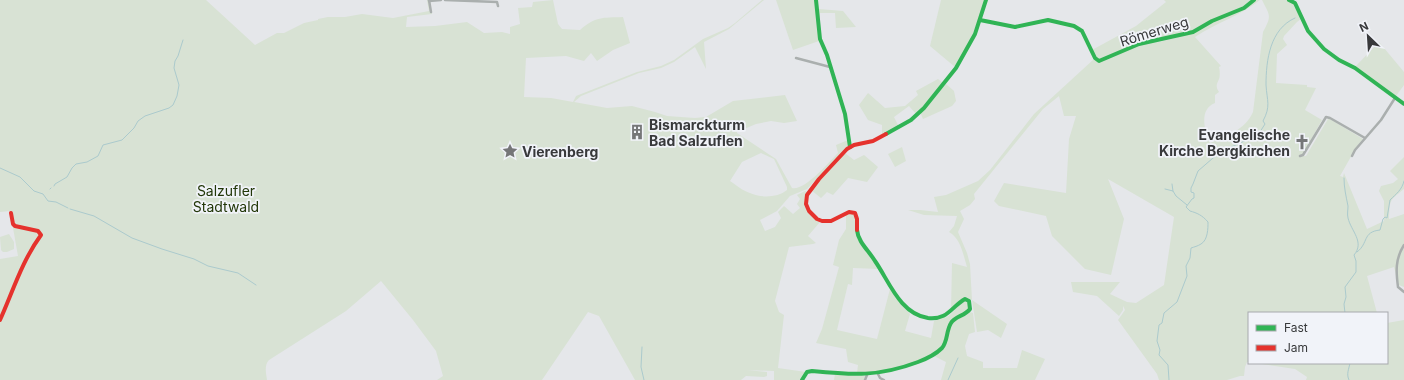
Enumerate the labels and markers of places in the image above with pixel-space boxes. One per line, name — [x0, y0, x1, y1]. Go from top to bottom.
place label: Bismarckturm Bad Salzuflen — [649, 116, 745, 149]
building icon: Bismarckturm Bad Salzuflen — [628, 123, 646, 141]
place label: Evangelische Kirche Bergkirchen — [1159, 126, 1290, 159]
church icon: Evangelische Kirche Bergkirchen — [1293, 133, 1311, 151]
place icon: Vierenberg — [501, 142, 519, 160]
place label: Vierenberg — [522, 143, 598, 160]

